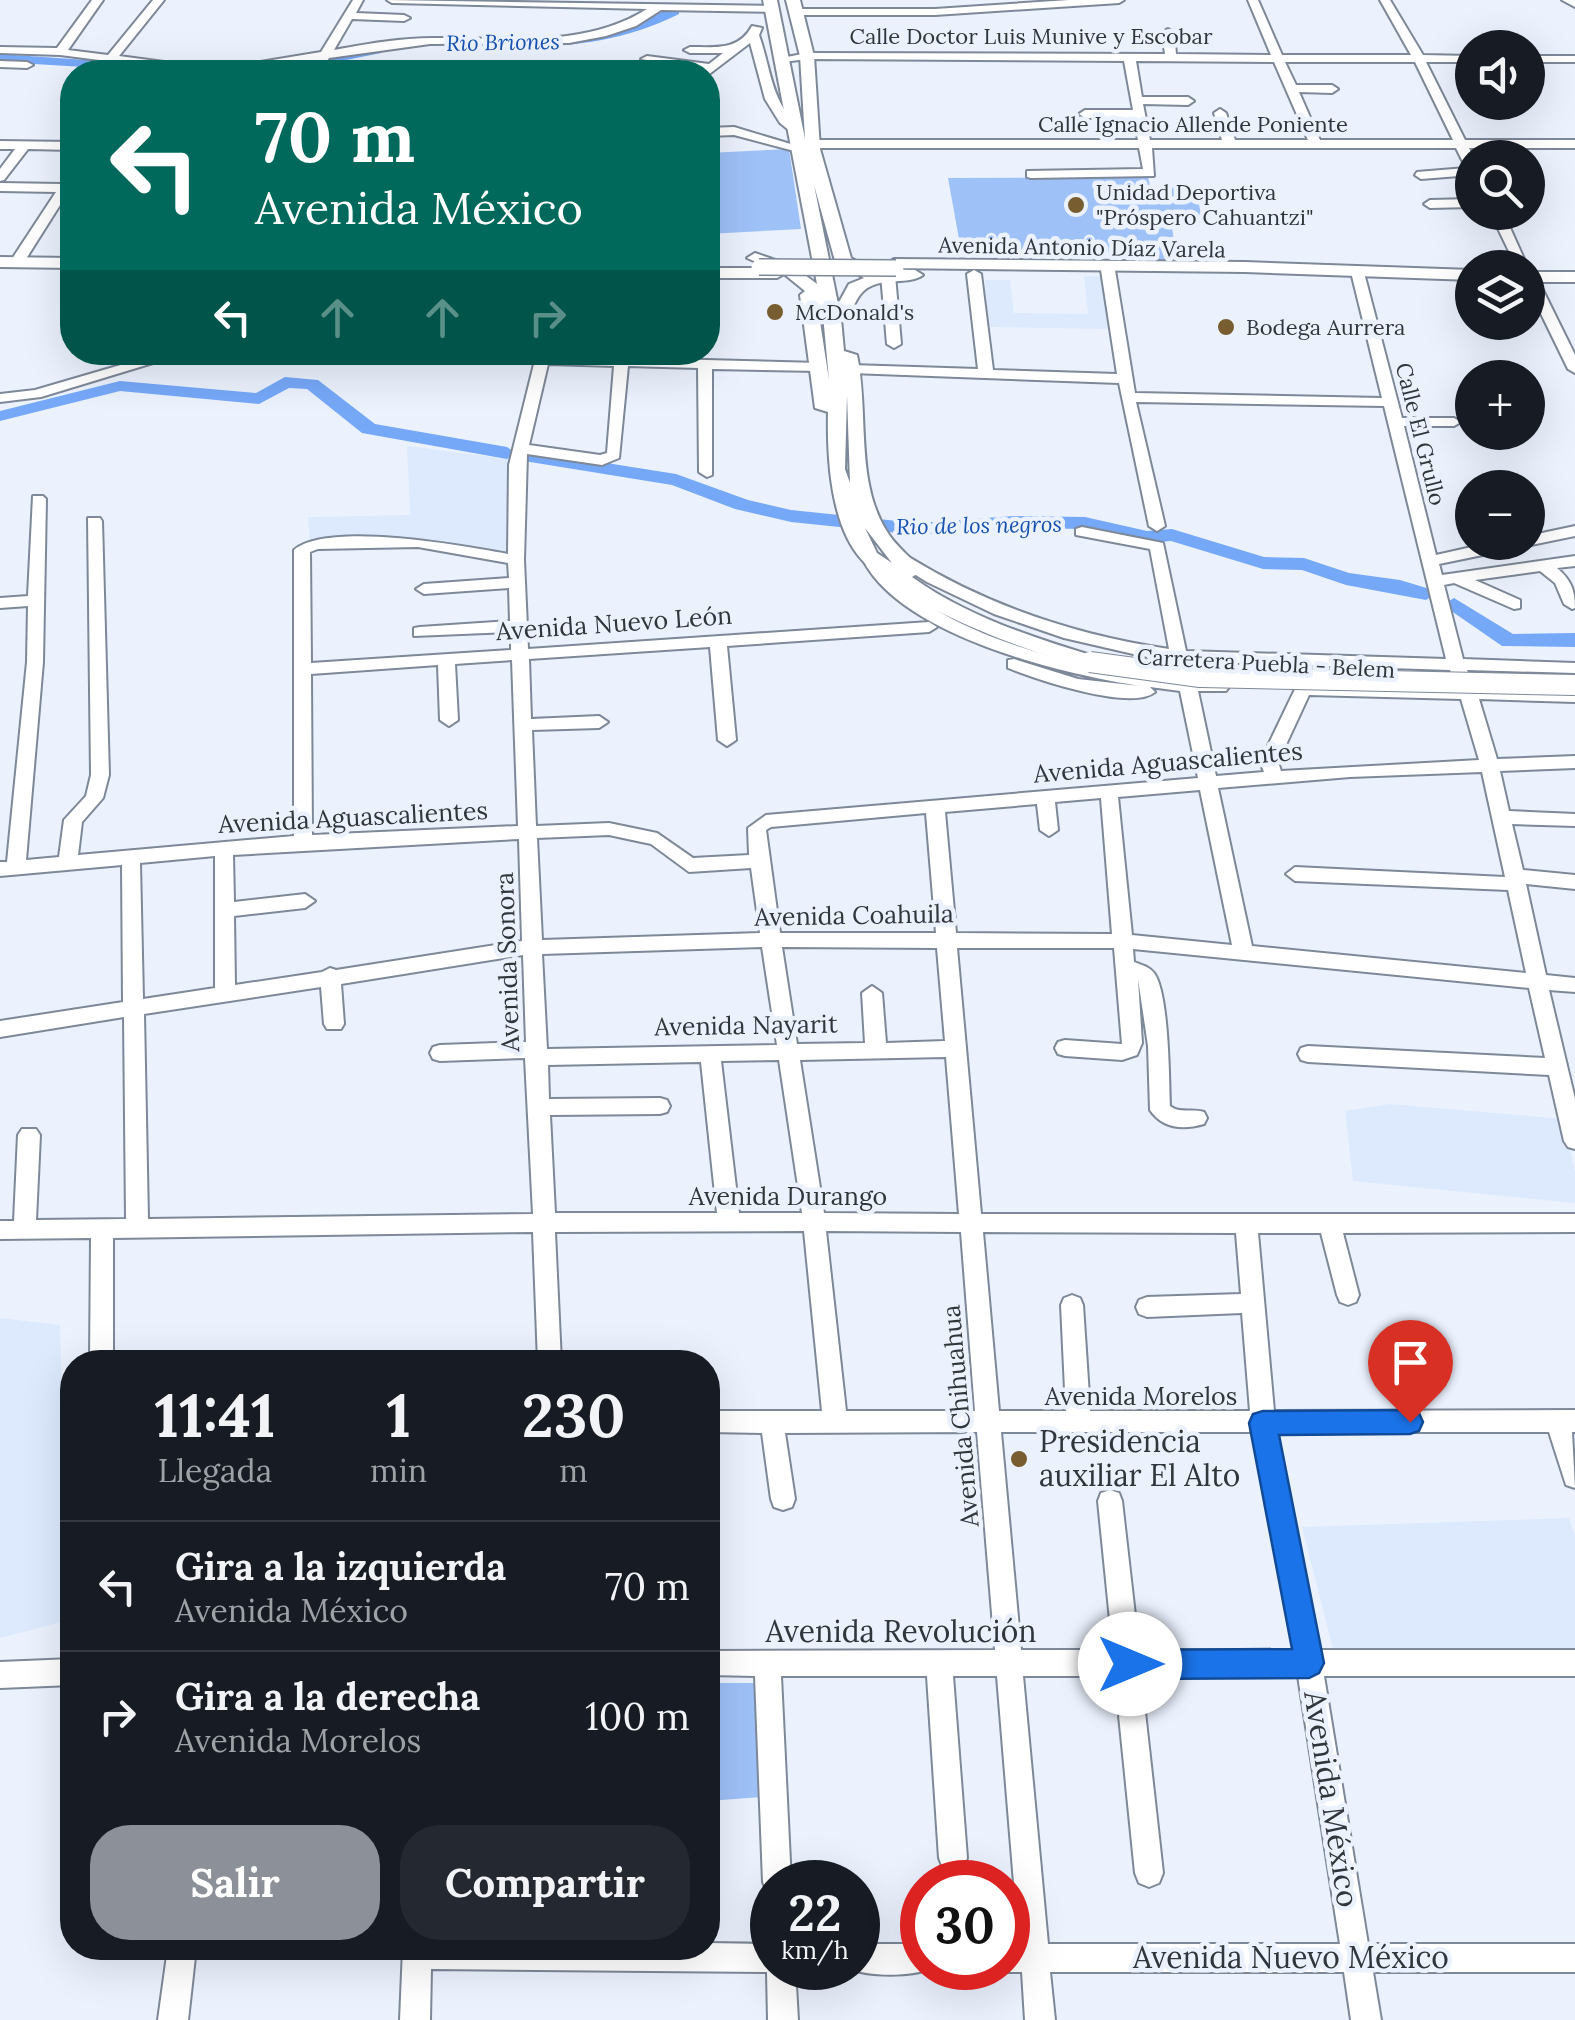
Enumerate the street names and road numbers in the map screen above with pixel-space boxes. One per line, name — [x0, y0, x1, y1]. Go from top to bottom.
street label: Calle Doctor Luis Munive y Escobar — [850, 22, 1213, 50]
street label: Calle Ignacio Allende Poniente — [1038, 110, 1348, 138]
street label: Avenida Antonio Díaz Varela — [937, 230, 1226, 264]
street label: Calle El Grullo — [1390, 360, 1452, 508]
street label: Avenida Nuevo León — [494, 599, 733, 647]
street label: Carretera Puebla - Belem — [1136, 642, 1396, 684]
street label: Avenida Aguascalientes — [1031, 734, 1304, 790]
street label: Avenida Aguascalientes — [216, 794, 489, 840]
street label: Avenida Sonora — [488, 871, 526, 1053]
street label: Avenida Coahuila — [753, 897, 954, 933]
street label: Avenida Nayarit — [653, 1007, 838, 1043]
street label: Avenida Durango — [688, 1180, 887, 1212]
street label: Avenida Chihuahua — [934, 1303, 986, 1529]
street label: Avenida Morelos — [1044, 1380, 1237, 1412]
street label: Avenida Revolución — [765, 1612, 1036, 1650]
street label: Avenida México — [1296, 1687, 1368, 1910]
street label: Avenida Nuevo México — [1132, 1938, 1449, 1976]

